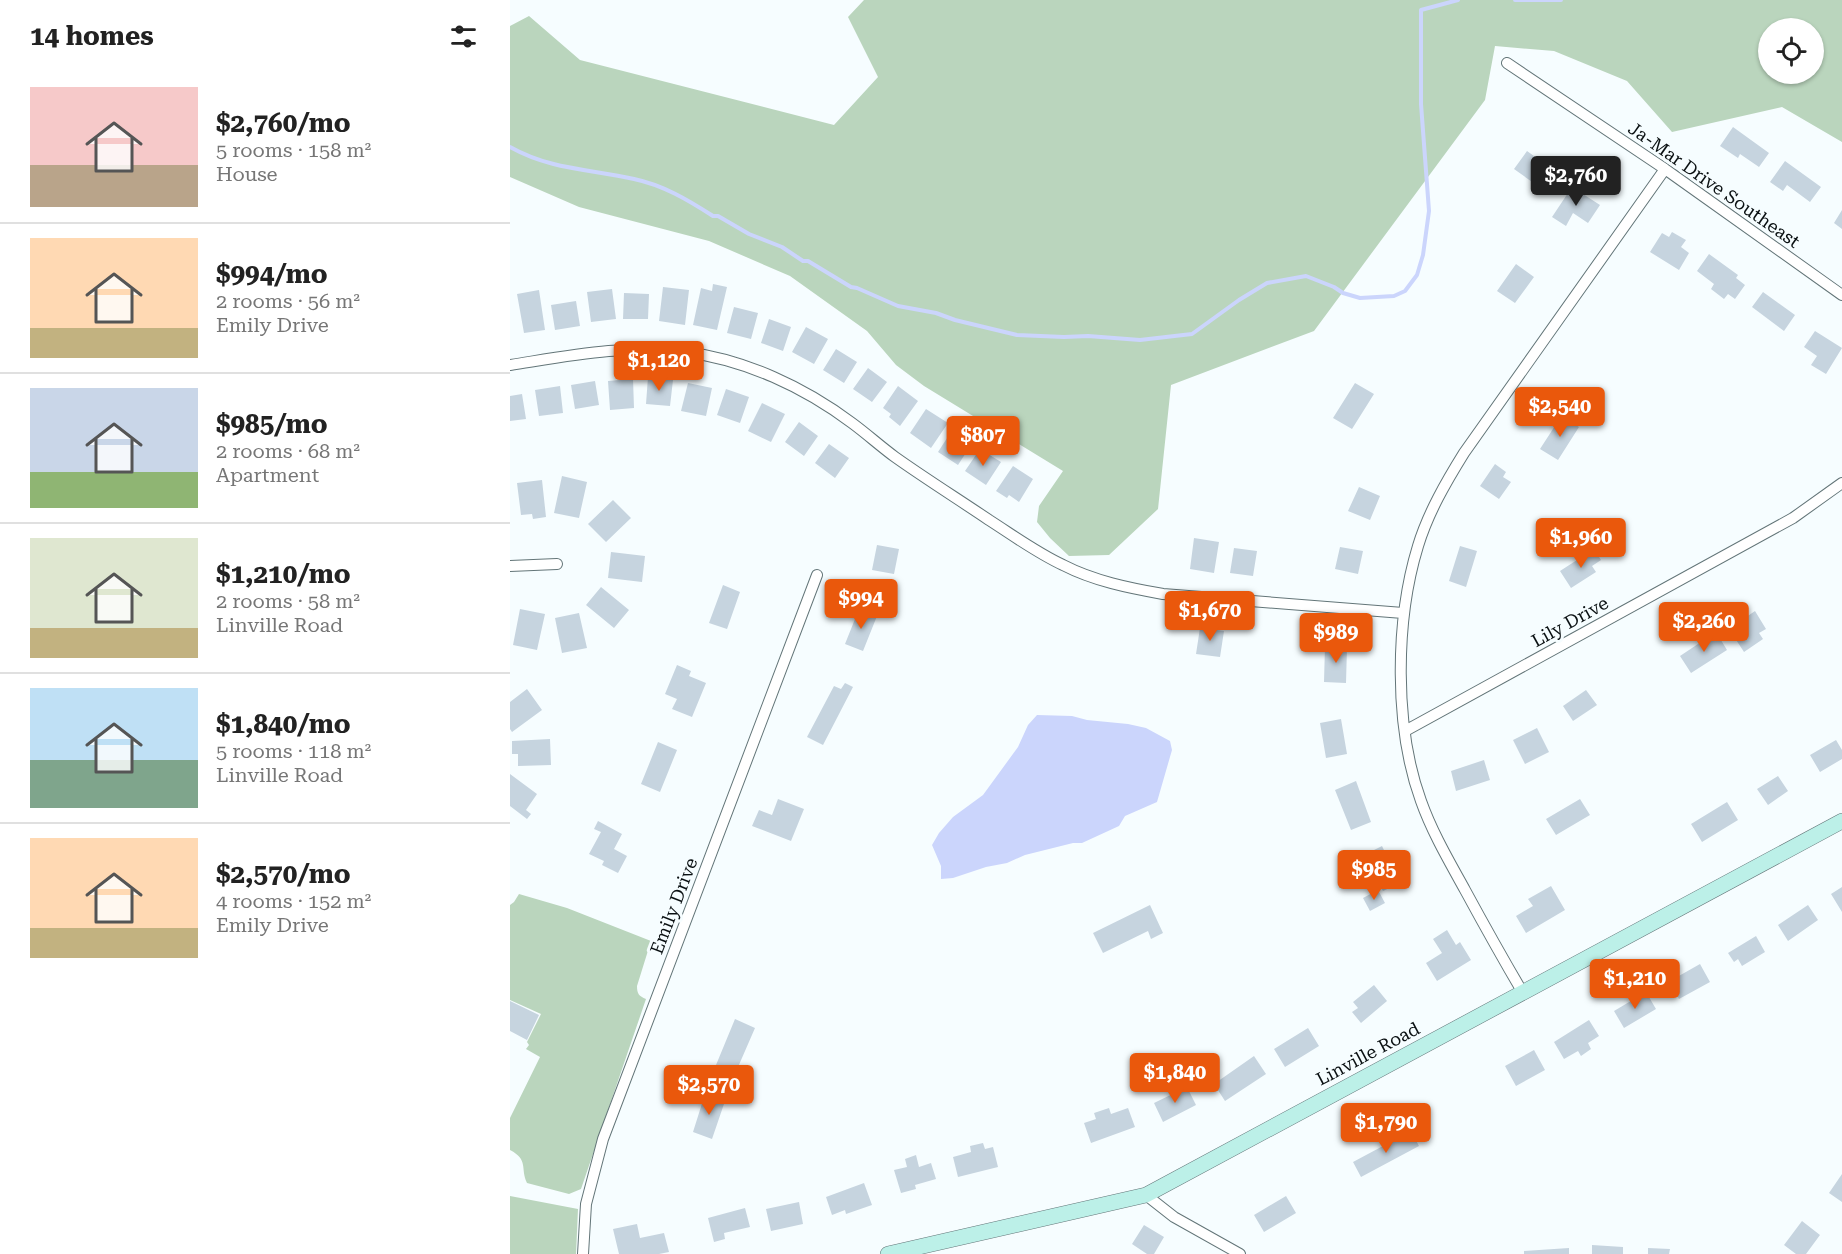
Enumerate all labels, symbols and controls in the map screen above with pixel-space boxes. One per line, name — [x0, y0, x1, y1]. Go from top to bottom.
map controls — [1758, 18, 1824, 84]
button: locate — [1758, 18, 1824, 84]
icon: filters — [447, 20, 480, 53]
text: 14 homes — [30, 21, 154, 51]
text: $2,760/mo — [216, 108, 351, 138]
icon: home — [78, 111, 150, 183]
street label: Ja-Mar Drive Southeast — [1624, 117, 1804, 252]
text: 5 rooms · 158 m² — [216, 138, 371, 162]
pin: $2,760 — [1527, 156, 1625, 207]
text: House — [216, 162, 278, 186]
text: $2,760 — [1545, 163, 1607, 187]
text: $994/mo — [216, 259, 328, 289]
icon: home — [78, 262, 150, 334]
text: 2 rooms · 56 m² — [216, 289, 360, 313]
text: Emily Drive — [216, 313, 329, 337]
pin: $1,120 — [610, 341, 708, 392]
text: $1,120 — [628, 348, 690, 372]
pin: $2,540 — [1511, 387, 1609, 438]
text: $2,540 — [1529, 394, 1591, 418]
text: $985/mo — [216, 409, 328, 439]
icon: home — [78, 412, 150, 484]
pin: $807 — [947, 416, 1019, 467]
text: $807 — [961, 423, 1005, 447]
text: 2 rooms · 68 m² — [216, 439, 360, 463]
text: Apartment — [216, 463, 319, 487]
pin: $1,960 — [1532, 518, 1630, 569]
text: $1,960 — [1550, 525, 1612, 549]
text: $1,210/mo — [216, 559, 351, 589]
icon: home — [78, 562, 150, 634]
pin: $994 — [825, 579, 897, 630]
text: $994 — [839, 586, 883, 610]
text: 2 rooms · 58 m² — [216, 589, 360, 613]
pin: $1,670 — [1161, 591, 1259, 642]
street label: Lily Drive — [1528, 592, 1612, 651]
text: $1,670 — [1179, 598, 1241, 622]
pin: $2,260 — [1655, 602, 1753, 653]
text: $2,260 — [1673, 609, 1735, 633]
text: Linville Road — [216, 613, 343, 637]
pin: $989 — [1300, 613, 1372, 664]
text: $989 — [1314, 620, 1358, 644]
text: $1,840/mo — [216, 709, 351, 739]
icon: home — [78, 712, 150, 784]
text: 5 rooms · 118 m² — [216, 739, 371, 763]
text: Linville Road — [216, 763, 343, 787]
pin: $985 — [1338, 850, 1410, 901]
street label: Emily Drive — [646, 855, 702, 957]
text: $985 — [1352, 857, 1396, 881]
text: $2,570/mo — [216, 859, 351, 889]
icon: home — [78, 862, 150, 934]
text: 4 rooms · 152 m² — [216, 889, 371, 913]
text: Emily Drive — [216, 913, 329, 937]
pin: $1,210 — [1586, 959, 1684, 1010]
text: $1,210 — [1604, 966, 1666, 990]
street label: Linville Road — [1312, 1017, 1424, 1090]
pin: $1,840 — [1126, 1053, 1224, 1104]
text: $1,840 — [1144, 1060, 1206, 1084]
pin: $2,570 — [660, 1065, 758, 1116]
text: $2,570 — [678, 1072, 740, 1096]
pin: $1,790 — [1337, 1103, 1435, 1154]
text: $1,790 — [1355, 1110, 1417, 1134]

